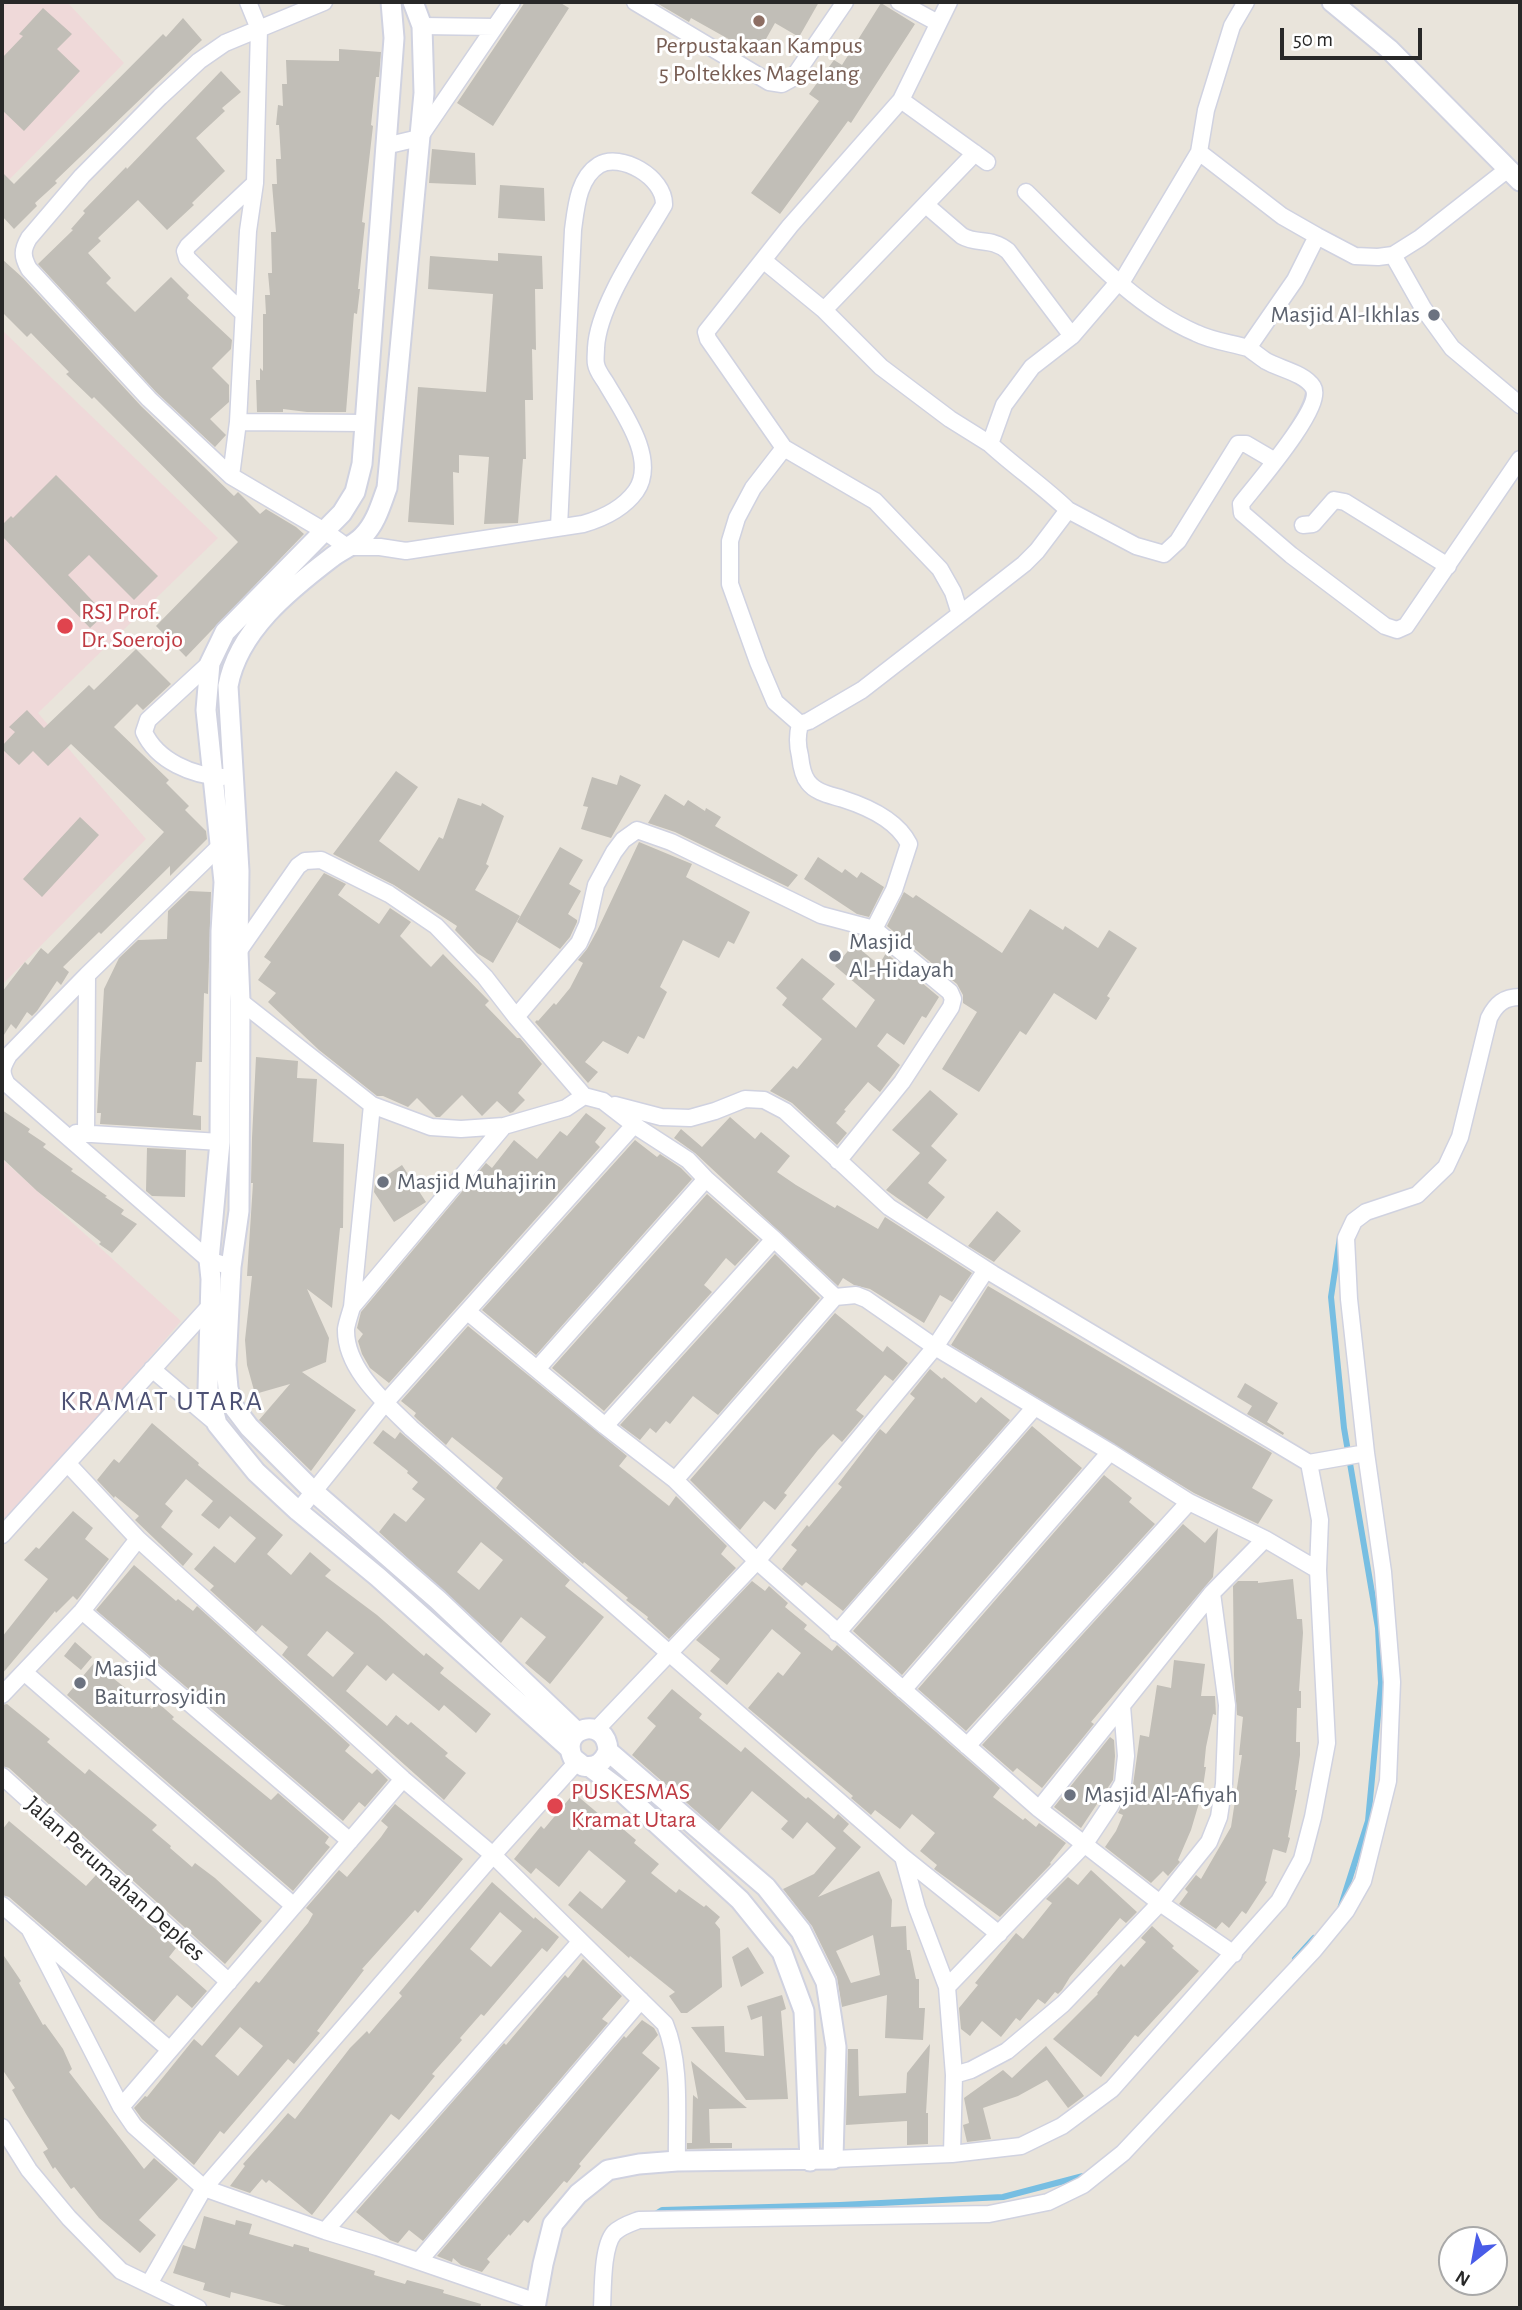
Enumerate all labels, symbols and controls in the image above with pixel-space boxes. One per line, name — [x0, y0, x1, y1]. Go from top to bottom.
marker: Perpustakaan Kampus 5 Poltekkes Magelang — [751, 13, 767, 29]
scale bar — [1284, 14, 1426, 58]
text: 50 m — [1293, 29, 1333, 50]
place label: Perpustakaan Kampus 5 Poltekkes Magelang — [655, 32, 863, 88]
place label: Masjid Al-Ikhlas — [1271, 301, 1420, 329]
marker: Masjid Al-Ikhlas — [1426, 307, 1442, 323]
place label: RSJ Prof. Dr. Soerojo — [81, 598, 183, 654]
marker: RSJ Prof. Dr. Soerojo — [55, 616, 75, 636]
place label: Masjid Al-Hidayah — [849, 928, 954, 984]
marker: Masjid Al-Hidayah — [827, 948, 843, 964]
place label: Masjid Muhajirin — [397, 1168, 557, 1196]
marker: Masjid Muhajirin — [375, 1174, 391, 1190]
district label: KRAMAT UTARA — [62, 1385, 262, 1419]
place label: Masjid Baiturrosyidin — [94, 1655, 226, 1711]
marker: Masjid Baiturrosyidin — [72, 1675, 88, 1691]
place label: PUSKESMAS Kramat Utara — [571, 1778, 696, 1834]
place label: Masjid Al-Afiyah — [1084, 1781, 1238, 1809]
marker: Masjid Al-Afiyah — [1062, 1787, 1078, 1803]
street label: Jalan Perumahan Depkes — [19, 1790, 211, 1968]
marker: PUSKESMAS Kramat Utara — [545, 1796, 565, 1816]
north arrow — [1438, 2226, 1508, 2296]
text: N — [1452, 2266, 1474, 2289]

